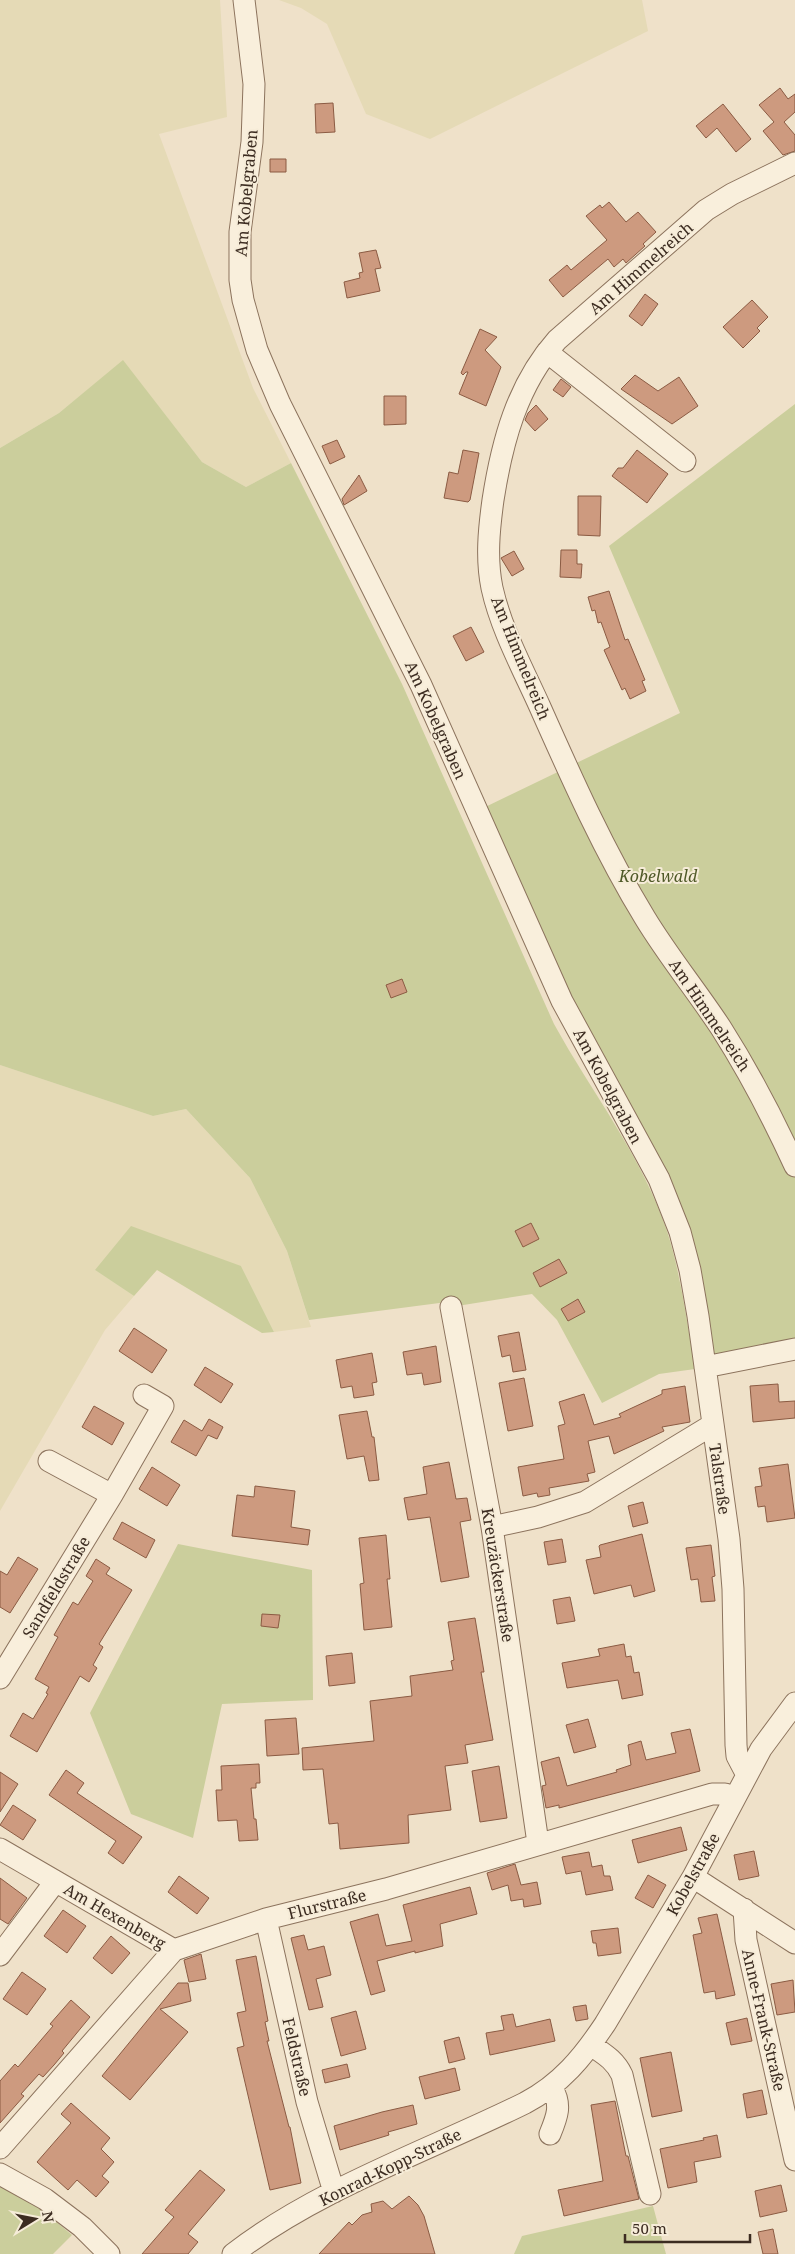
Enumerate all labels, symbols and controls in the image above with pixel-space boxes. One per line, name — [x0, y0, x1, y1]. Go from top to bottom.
street label: Am Kobelgraben — [229, 129, 263, 257]
street label: Am Himmelreich — [584, 217, 698, 319]
street label: Am Himmelreich — [486, 593, 556, 723]
street label: Am Kobelgraben — [400, 657, 472, 783]
park label: Kobelwald — [618, 865, 698, 887]
street label: Am Himmelreich — [664, 954, 756, 1076]
street label: Am Kobelgraben — [568, 1025, 648, 1147]
street label: Talstraße — [704, 1442, 736, 1516]
street label: Kreuzäckerstraße — [477, 1506, 519, 1644]
street label: Sandfeldstraße — [17, 1532, 95, 1642]
street label: Kobelstraße — [661, 1829, 725, 1919]
street label: Am Hexenberg — [60, 1878, 170, 1954]
street label: Flurstraße — [285, 1884, 369, 1924]
street label: Anne-Frank-Straße — [737, 1947, 791, 2093]
street label: Feldstraße — [277, 2015, 317, 2099]
street label: Konrad-Kopp-Straße — [315, 2123, 465, 2211]
north arrow — [10, 2194, 60, 2244]
text: N — [38, 2210, 59, 2224]
scale bar — [625, 2212, 750, 2244]
text: 50 m — [632, 2218, 667, 2238]

